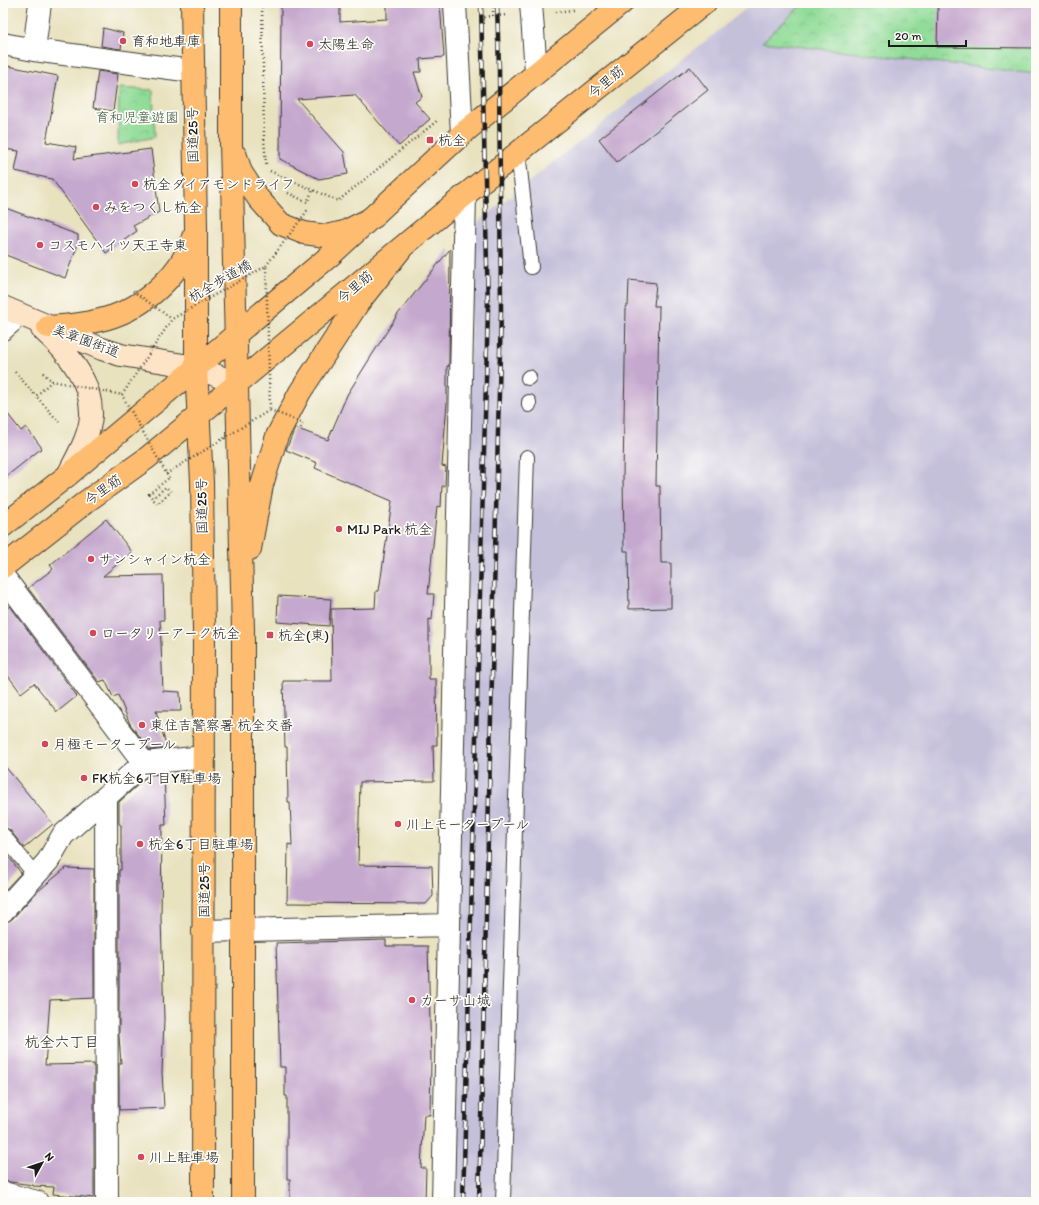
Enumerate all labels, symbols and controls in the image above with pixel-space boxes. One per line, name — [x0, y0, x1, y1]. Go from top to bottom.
scale bar — [889, 22, 966, 48]
text: 20 m — [895, 29, 922, 43]
place label: 育和地車庫 — [131, 33, 201, 50]
marker: 育和地車庫 — [118, 36, 128, 46]
place label: 太陽生命 — [318, 36, 374, 53]
marker: 太陽生命 — [305, 39, 315, 49]
street label: 今里筋 — [584, 62, 628, 102]
street label: 国道25号 — [184, 106, 202, 164]
park label: 育和児童遊園 — [95, 109, 179, 126]
place label: 杭全 — [438, 132, 466, 149]
marker: 杭全 — [425, 135, 435, 145]
place label: 杭全ダイアモンドライフ — [143, 176, 295, 193]
marker: 杭全ダイアモンドライフ — [130, 179, 140, 189]
place label: みをつくし杭全 — [104, 199, 202, 216]
marker: みをつくし杭全 — [91, 202, 101, 212]
place label: コスモハイツ天王寺東 — [48, 237, 187, 254]
marker: コスモハイツ天王寺東 — [35, 240, 45, 250]
street label: 杭全歩道橋 — [185, 256, 255, 306]
street label: 今里筋 — [333, 267, 377, 307]
street label: 美章園街道 — [50, 321, 122, 361]
street label: 今里筋 — [81, 471, 125, 509]
street label: 国道25号 — [193, 477, 211, 535]
place label: MIJ Park 杭全 — [347, 521, 432, 538]
marker: MIJ Park 杭全 — [334, 524, 344, 534]
place label: サンシャイン杭全 — [99, 551, 211, 568]
marker: サンシャイン杭全 — [86, 554, 96, 564]
place label: ロータリーアーク杭全 — [101, 625, 240, 642]
place label: 杭全(東) — [278, 627, 329, 644]
marker: ロータリーアーク杭全 — [88, 628, 98, 638]
marker: 杭全(東) — [265, 630, 275, 640]
place label: 東住吉警察署 杭全交番 — [150, 717, 293, 734]
marker: 東住吉警察署 杭全交番 — [137, 720, 147, 730]
place label: 月極モータープール — [53, 736, 176, 753]
marker: 月極モータープール — [40, 739, 50, 749]
place label: FK杭全6丁目Y駐車場 — [92, 770, 221, 787]
marker: FK杭全6丁目Y駐車場 — [79, 773, 89, 783]
place label: 川上モータープール — [406, 816, 529, 833]
marker: 川上モータープール — [393, 819, 403, 829]
place label: 杭全6丁目駐車場 — [148, 836, 253, 853]
marker: 杭全6丁目駐車場 — [135, 839, 145, 849]
street label: 国道25号 — [196, 862, 213, 918]
place label: カーサ山城 — [420, 992, 491, 1009]
marker: カーサ山城 — [407, 995, 417, 1005]
district label: 杭全六丁目 — [24, 1033, 100, 1051]
north arrow — [22, 1143, 62, 1183]
place label: 川上駐車場 — [149, 1149, 219, 1166]
text: N — [42, 1150, 57, 1164]
marker: 川上駐車場 — [136, 1152, 146, 1162]

